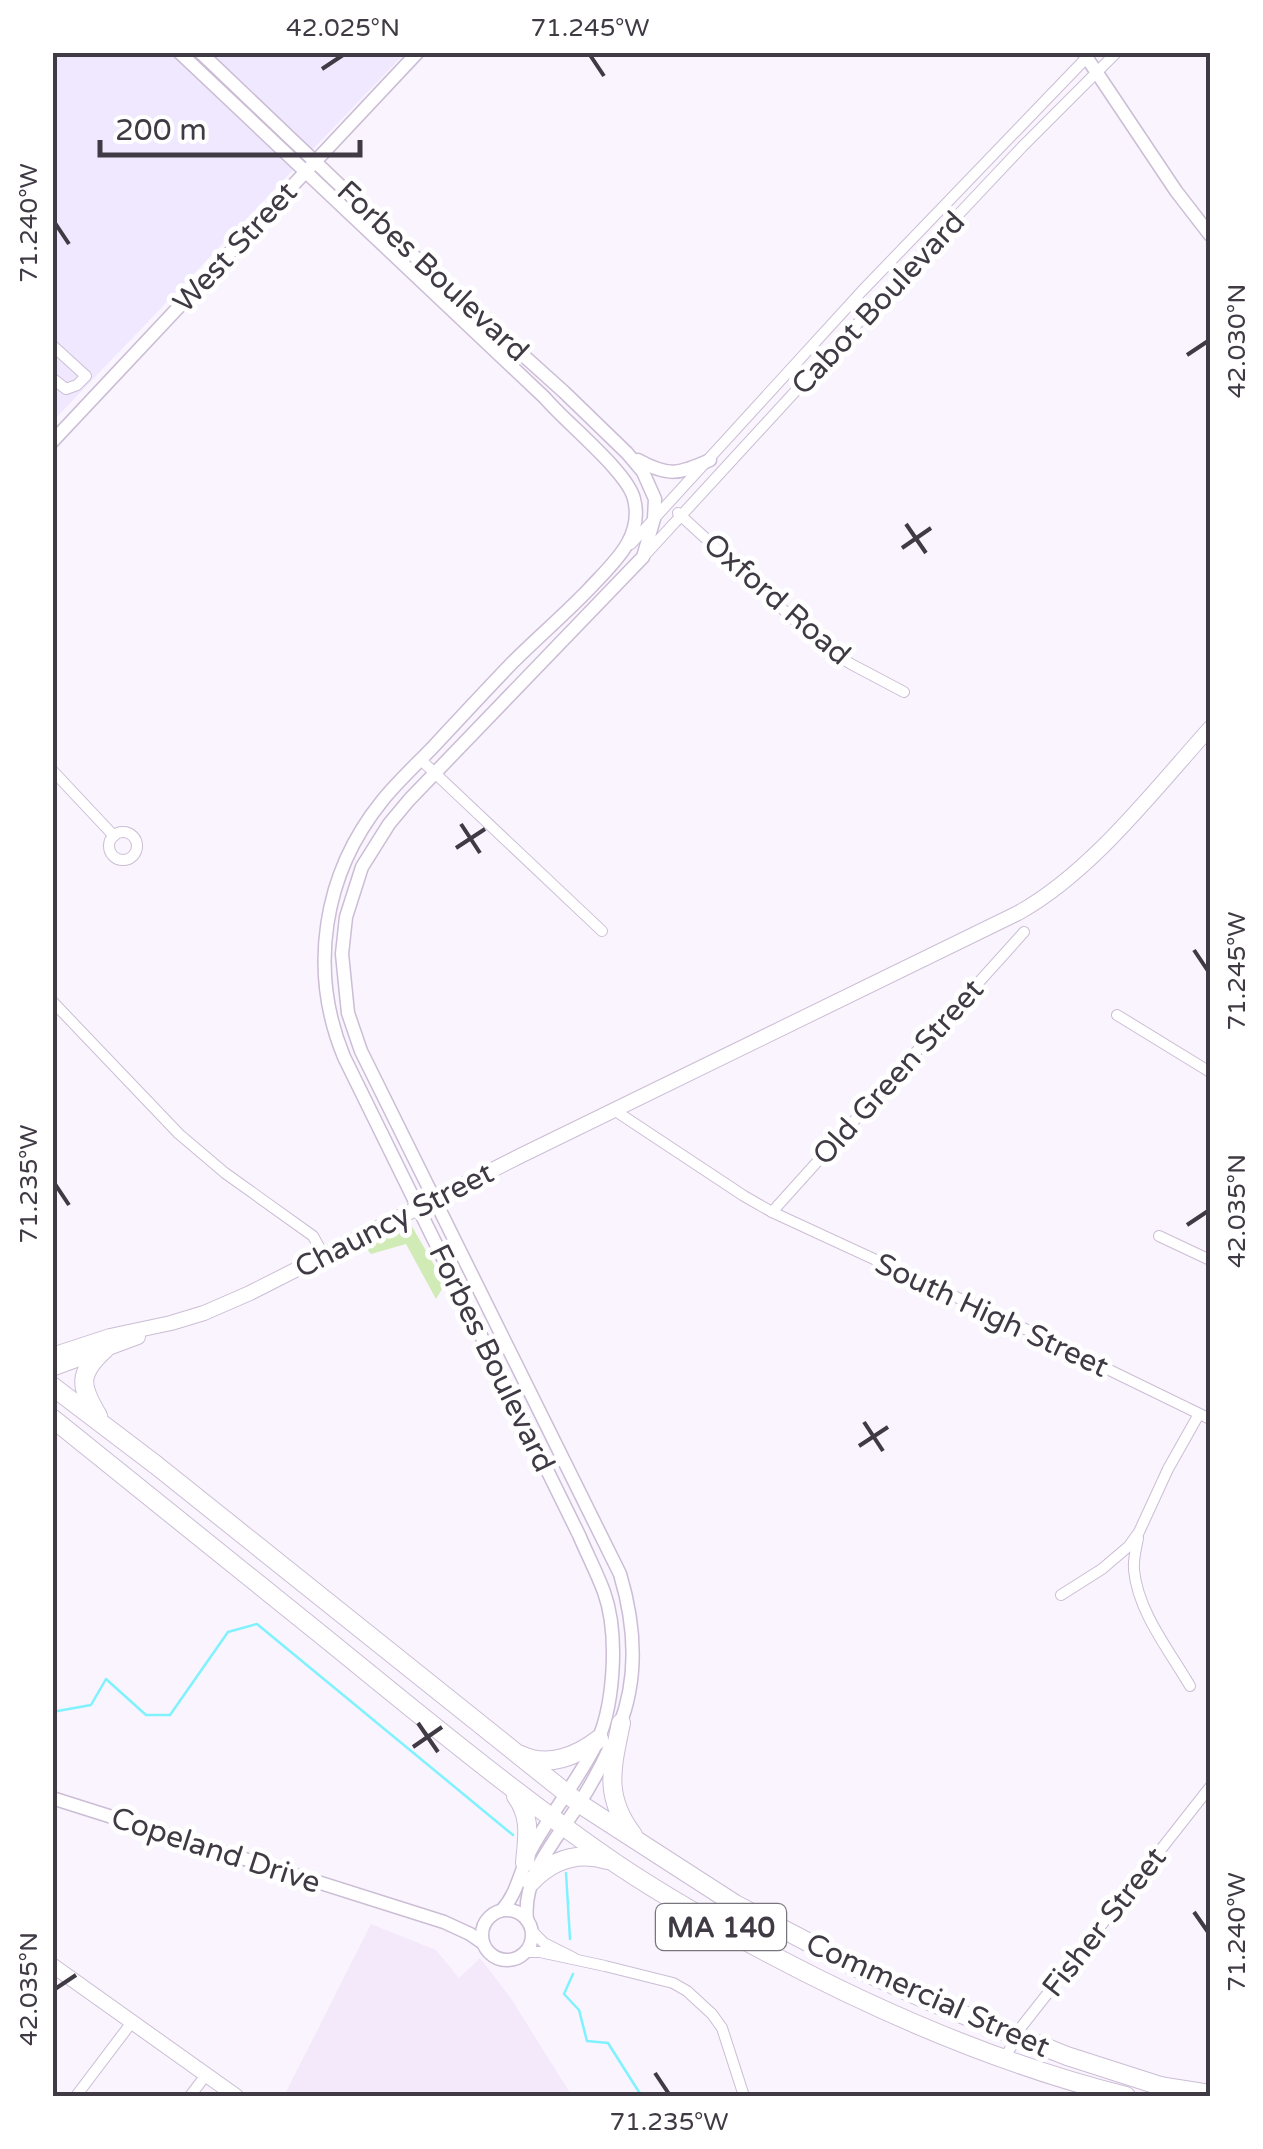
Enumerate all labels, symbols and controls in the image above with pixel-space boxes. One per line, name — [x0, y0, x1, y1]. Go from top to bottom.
text: 42.025°N — [286, 13, 400, 43]
text: 71.245°W — [530, 13, 650, 43]
scale bar — [100, 95, 360, 157]
text: 200 m — [115, 112, 207, 149]
text: 71.240°W — [14, 163, 44, 283]
street label: Forbes Boulevard — [329, 173, 536, 370]
street label: West Street — [165, 174, 305, 320]
street label: Cabot Boulevard — [784, 204, 973, 403]
text: 42.030°N — [1222, 284, 1252, 398]
street label: Oxford Road — [696, 525, 858, 673]
text: 71.245°W — [1222, 911, 1252, 1031]
street label: Old Green Street — [805, 972, 992, 1173]
text: 71.235°W — [14, 1124, 44, 1244]
street label: Chauncy Street — [289, 1154, 500, 1286]
text: 42.035°N — [1222, 1154, 1252, 1268]
street label: Forbes Boulevard — [420, 1238, 563, 1478]
street label: South High Street — [869, 1245, 1114, 1386]
street label: Copeland Drive — [107, 1799, 325, 1902]
street label: Fisher Street — [1034, 1840, 1174, 2005]
text: 71.240°W — [1222, 1872, 1252, 1992]
road number: MA 140 — [656, 1904, 786, 1950]
street label: Commercial Street — [800, 1925, 1055, 2066]
text: 42.035°N — [14, 1932, 44, 2046]
text: 71.235°W — [609, 2107, 729, 2137]

